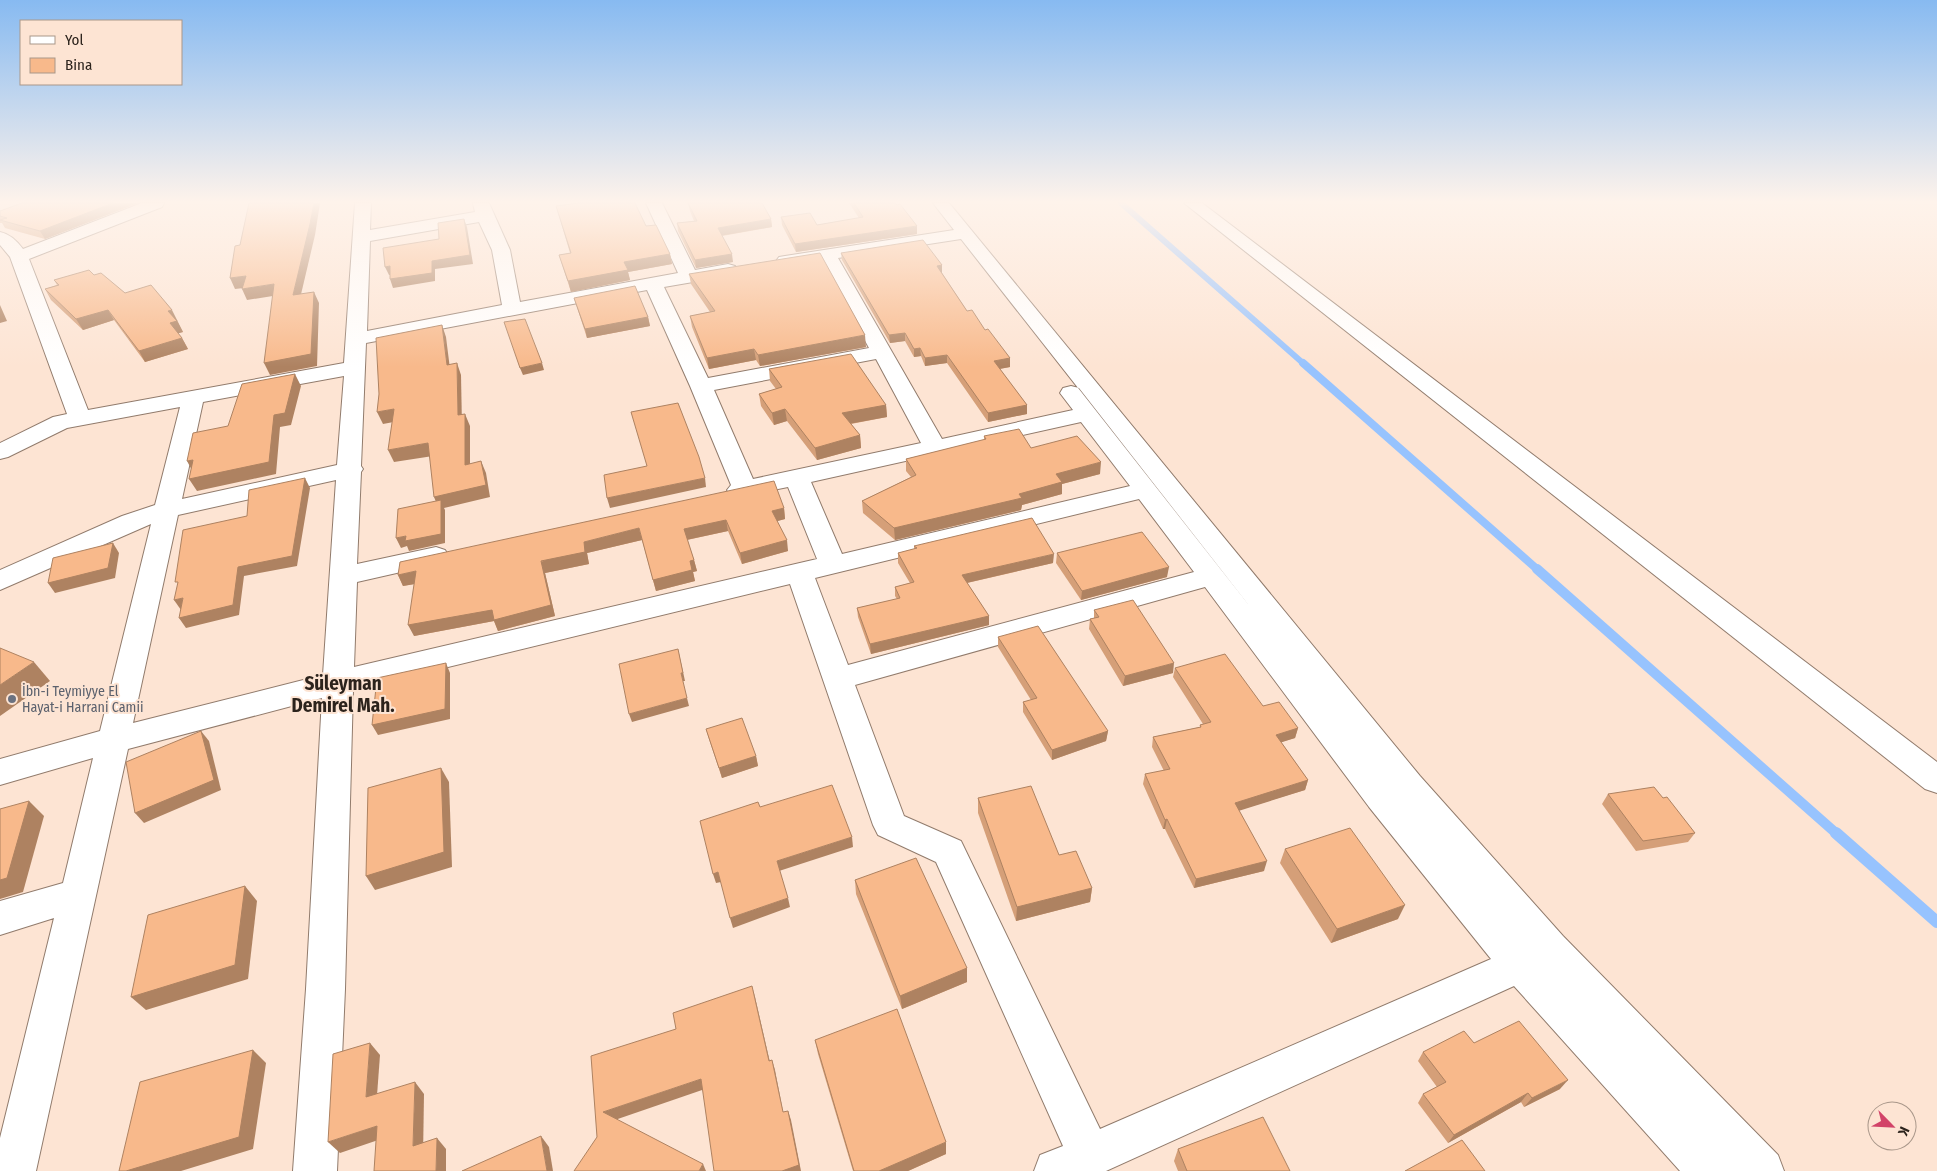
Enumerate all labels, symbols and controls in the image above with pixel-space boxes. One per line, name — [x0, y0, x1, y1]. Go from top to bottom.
legend — [20, 20, 182, 85]
text: Yol — [65, 31, 83, 49]
text: Bina — [65, 56, 92, 74]
district label: Süleyman Demirel Mah. — [292, 672, 394, 717]
place label: İbn-i Teymiyye El Hayat-i Harrani Camii — [22, 683, 143, 716]
marker: İbn-i Teymiyye El Hayat-i Harrani Camii — [6, 693, 18, 705]
north arrow — [1867, 1101, 1917, 1151]
text: K — [1894, 1124, 1913, 1139]

